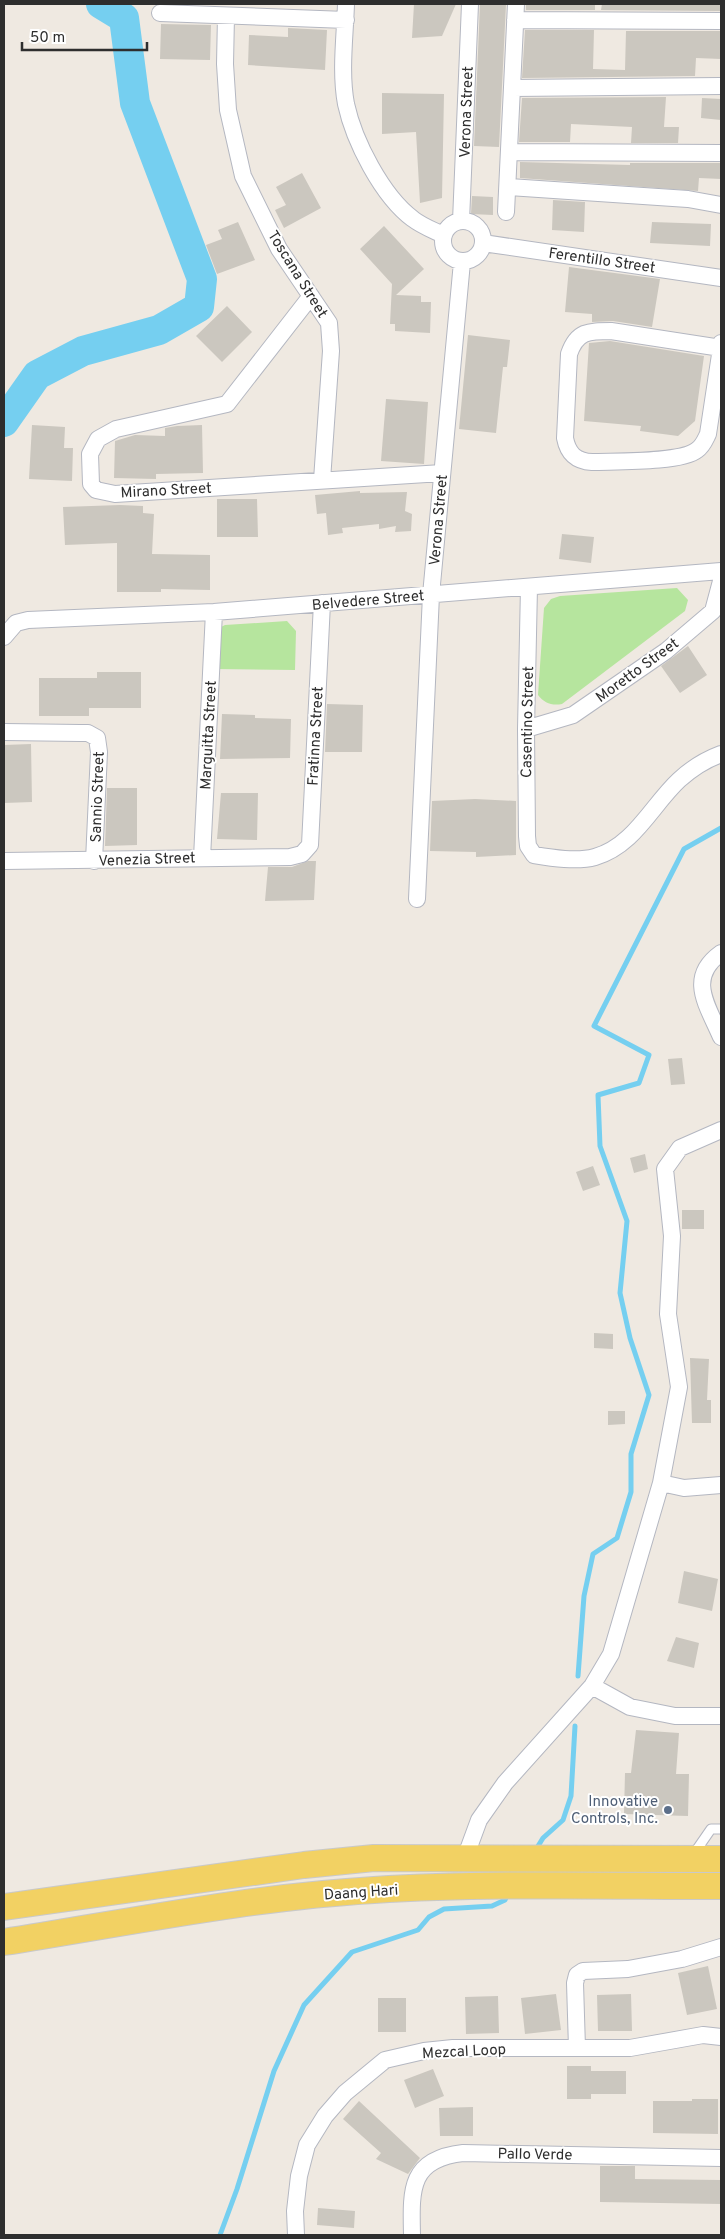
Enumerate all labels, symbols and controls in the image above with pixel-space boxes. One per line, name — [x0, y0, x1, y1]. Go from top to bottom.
scale bar — [22, 20, 148, 52]
text: 50 m — [30, 29, 65, 48]
street label: Verona Street — [456, 66, 479, 158]
street label: Toscana Street — [262, 228, 331, 322]
street label: Ferentillo Street — [547, 245, 656, 278]
street label: Verona Street — [426, 474, 453, 567]
street label: Mirano Street — [120, 480, 212, 503]
street label: Belvedere Street — [311, 587, 425, 616]
street label: Moretto Street — [593, 635, 683, 708]
street label: Casentino Street — [518, 666, 539, 778]
street label: Marguitta Street — [197, 680, 222, 790]
street label: Fratinna Street — [304, 686, 329, 786]
street label: Sannio Street — [87, 751, 110, 843]
street label: Venezia Street — [98, 849, 196, 872]
place label: Innovative Controls, Inc. — [571, 1793, 658, 1829]
marker: Innovative Controls, Inc. — [662, 1804, 674, 1816]
street label: Daang Hari — [323, 1881, 399, 1906]
street label: Mezcal Loop — [422, 2041, 506, 2064]
street label: Pallo Verde — [497, 2145, 573, 2166]

